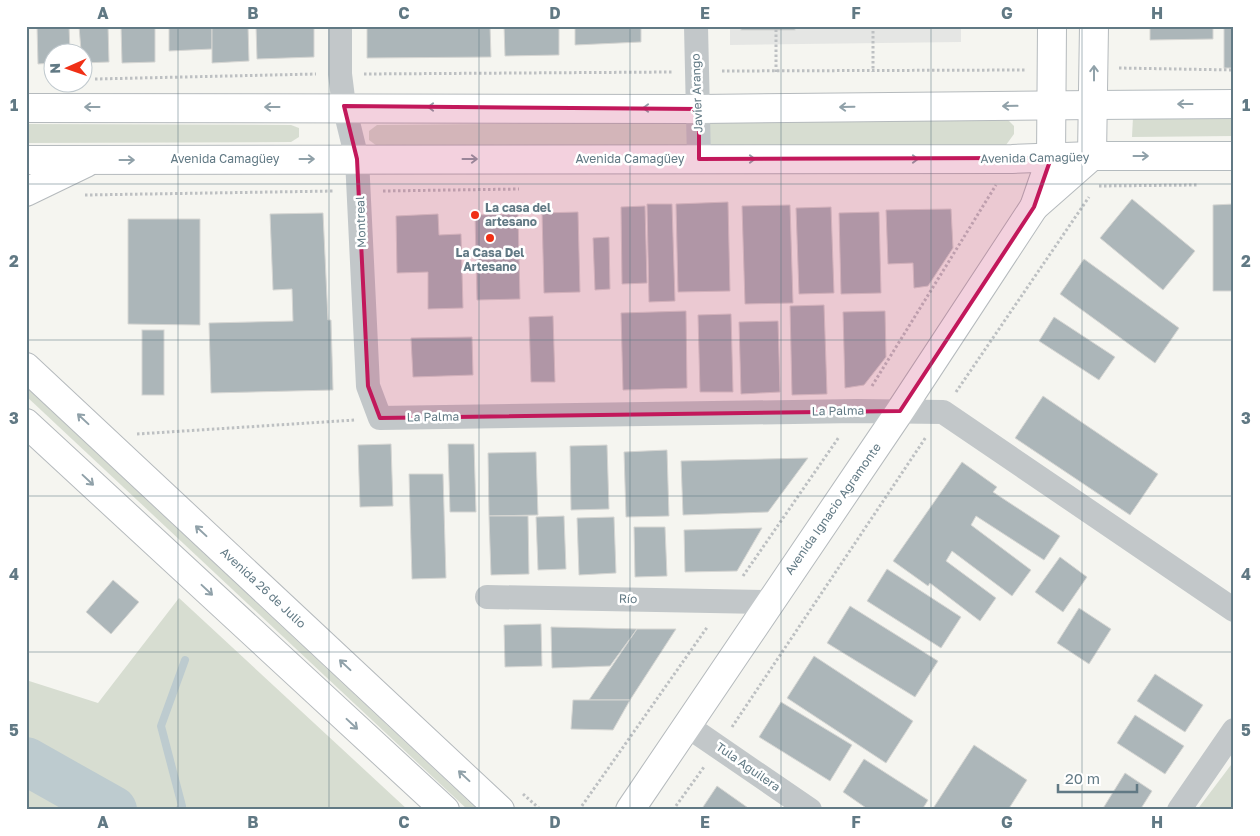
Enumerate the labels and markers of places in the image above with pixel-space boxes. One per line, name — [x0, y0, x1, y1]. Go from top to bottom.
place label: La casa del artesano — [485, 200, 551, 229]
marker: La casa del artesano — [469, 209, 481, 221]
marker: La Casa Del Artesano — [484, 232, 496, 244]
place label: La Casa Del Artesano — [456, 245, 524, 274]

